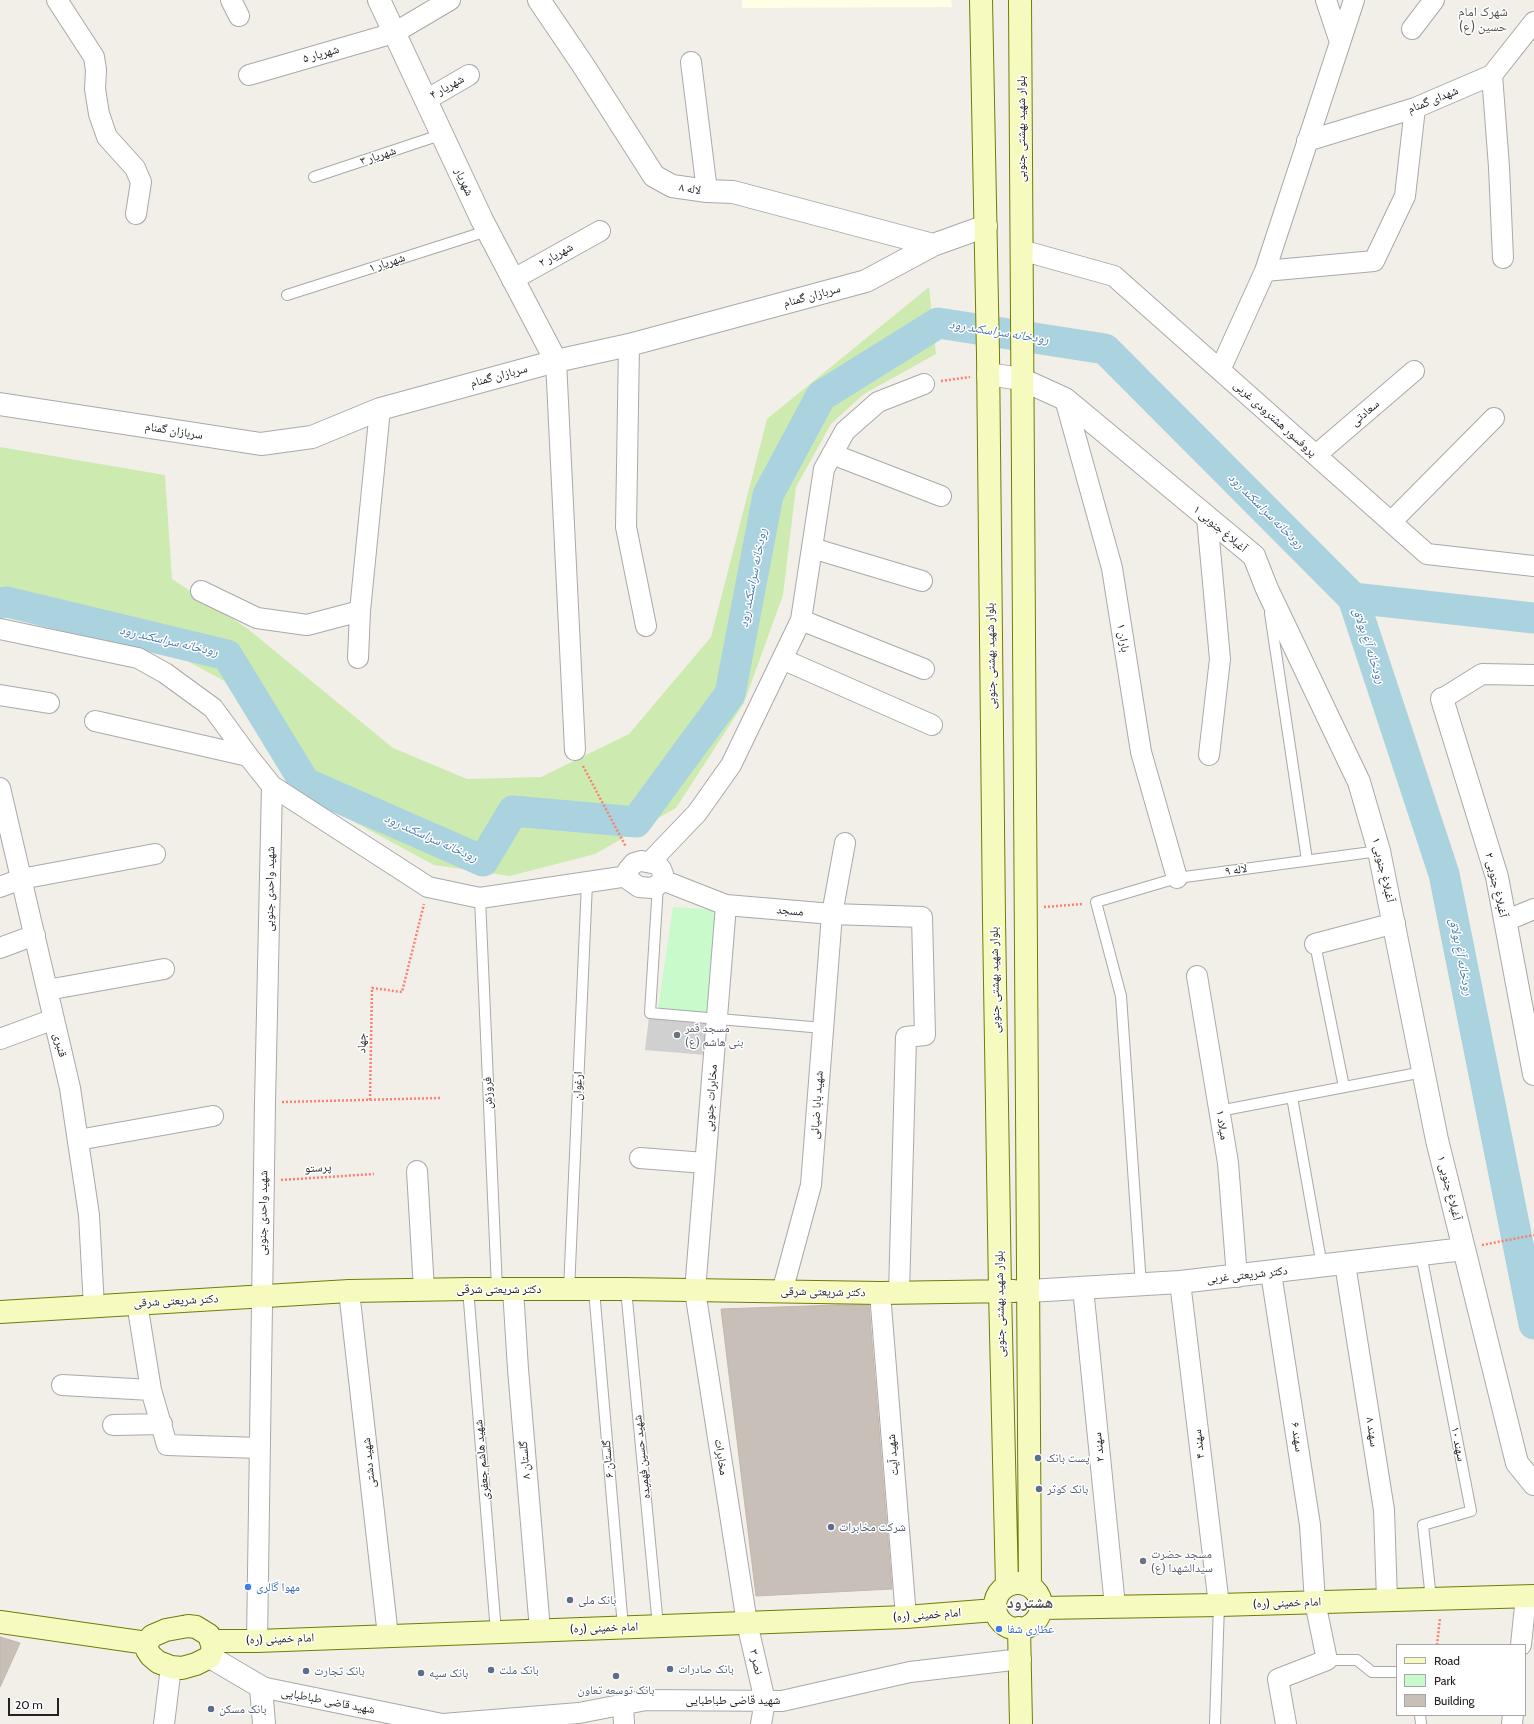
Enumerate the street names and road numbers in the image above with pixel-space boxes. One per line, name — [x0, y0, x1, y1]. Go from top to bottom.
street label: شهریار ۵ — [301, 42, 341, 66]
street label: شهریار ۴ — [427, 72, 467, 102]
street label: بلوار شهید بهشتی جنوبی — [1014, 76, 1028, 182]
street label: شهدای گمنام — [1406, 83, 1460, 117]
street label: شهریار ۳ — [358, 143, 398, 169]
street label: شهریار — [451, 166, 477, 198]
street label: لاله ۸ — [678, 180, 702, 198]
street label: شهریار ۲ — [536, 240, 576, 270]
street label: شهریار ۱ — [367, 250, 407, 276]
street label: سربازان گمنام — [782, 281, 842, 311]
street label: سربازان گمنام — [469, 361, 529, 391]
street label: پروفسور هشترودی غربی — [1230, 378, 1320, 460]
street label: سعادتی — [1348, 397, 1382, 429]
street label: سربازان گمنام — [144, 419, 204, 443]
street label: آغبلاغ جنوبی ۱ — [1190, 502, 1250, 556]
street label: بلوار شهید بهشتی جنوبی — [983, 603, 999, 709]
street label: باران ۱ — [1114, 623, 1132, 653]
street label: آغبلاغ جنوبی ۱ — [1369, 836, 1397, 904]
street label: شهید واحدی جنوبی — [262, 846, 278, 932]
street label: آغبلاغ جنوبی ۲ — [1482, 851, 1510, 919]
street label: لاله ۹ — [1224, 861, 1248, 879]
street label: مسجد — [776, 903, 804, 919]
street label: بلوار شهید بهشتی جنوبی — [987, 927, 1003, 1033]
street label: قنبری — [50, 1032, 70, 1058]
street label: جهاد — [355, 1033, 369, 1053]
street label: مخابرات جنوبی — [701, 1064, 721, 1132]
street label: شهيد بابا ضيائی — [807, 1070, 827, 1140]
street label: ارغوان — [570, 1071, 586, 1101]
street label: فروزش — [480, 1077, 496, 1109]
street label: میلاد ۱ — [1213, 1109, 1231, 1141]
street label: آغبلاغ جنوبی ۱ — [1434, 1154, 1464, 1222]
street label: پرستو — [304, 1160, 332, 1176]
street label: شهید واحدی جنوبی — [255, 1170, 271, 1256]
street label: بلوار شهید بهشتی جنوبی — [992, 1251, 1008, 1357]
street label: دکتر شریعتی غربی — [1206, 1264, 1288, 1286]
street label: دکتر شریعتی شرقی — [457, 1282, 541, 1296]
street label: دکتر شریعتی شرقی — [780, 1284, 866, 1300]
street label: دکتر شریعتی شرقی — [133, 1292, 219, 1310]
street label: شهيد حسین فهمیده — [630, 1414, 654, 1500]
street label: سهند ۸ — [1363, 1416, 1381, 1448]
street label: شهيد هاشم جعفری — [471, 1419, 493, 1501]
street label: سهند ۶ — [1288, 1421, 1306, 1453]
street label: سهند ۱۰ — [1448, 1425, 1468, 1463]
street label: سهند ۴ — [1190, 1428, 1208, 1460]
street label: سهند ۲ — [1090, 1431, 1108, 1463]
street label: شهید آیت — [884, 1433, 902, 1477]
street label: شهید دشتی — [359, 1437, 379, 1489]
street label: مخابرات — [711, 1438, 731, 1476]
street label: گلستان ۶ — [599, 1439, 617, 1479]
street label: گلستان ۸ — [516, 1440, 534, 1480]
street label: امام خمینی (ره) — [1253, 1595, 1321, 1611]
street label: امام خمینی (ره) — [892, 1605, 962, 1625]
street label: امام خمینی (ره) — [570, 1620, 638, 1636]
street label: امام خمینی (ره) — [246, 1631, 314, 1647]
street label: نصر ۳ — [746, 1648, 766, 1676]
street label: شهید قاضی طباطبایی — [280, 1685, 376, 1717]
street label: شهید قاضی طباطبایی — [686, 1693, 780, 1707]

